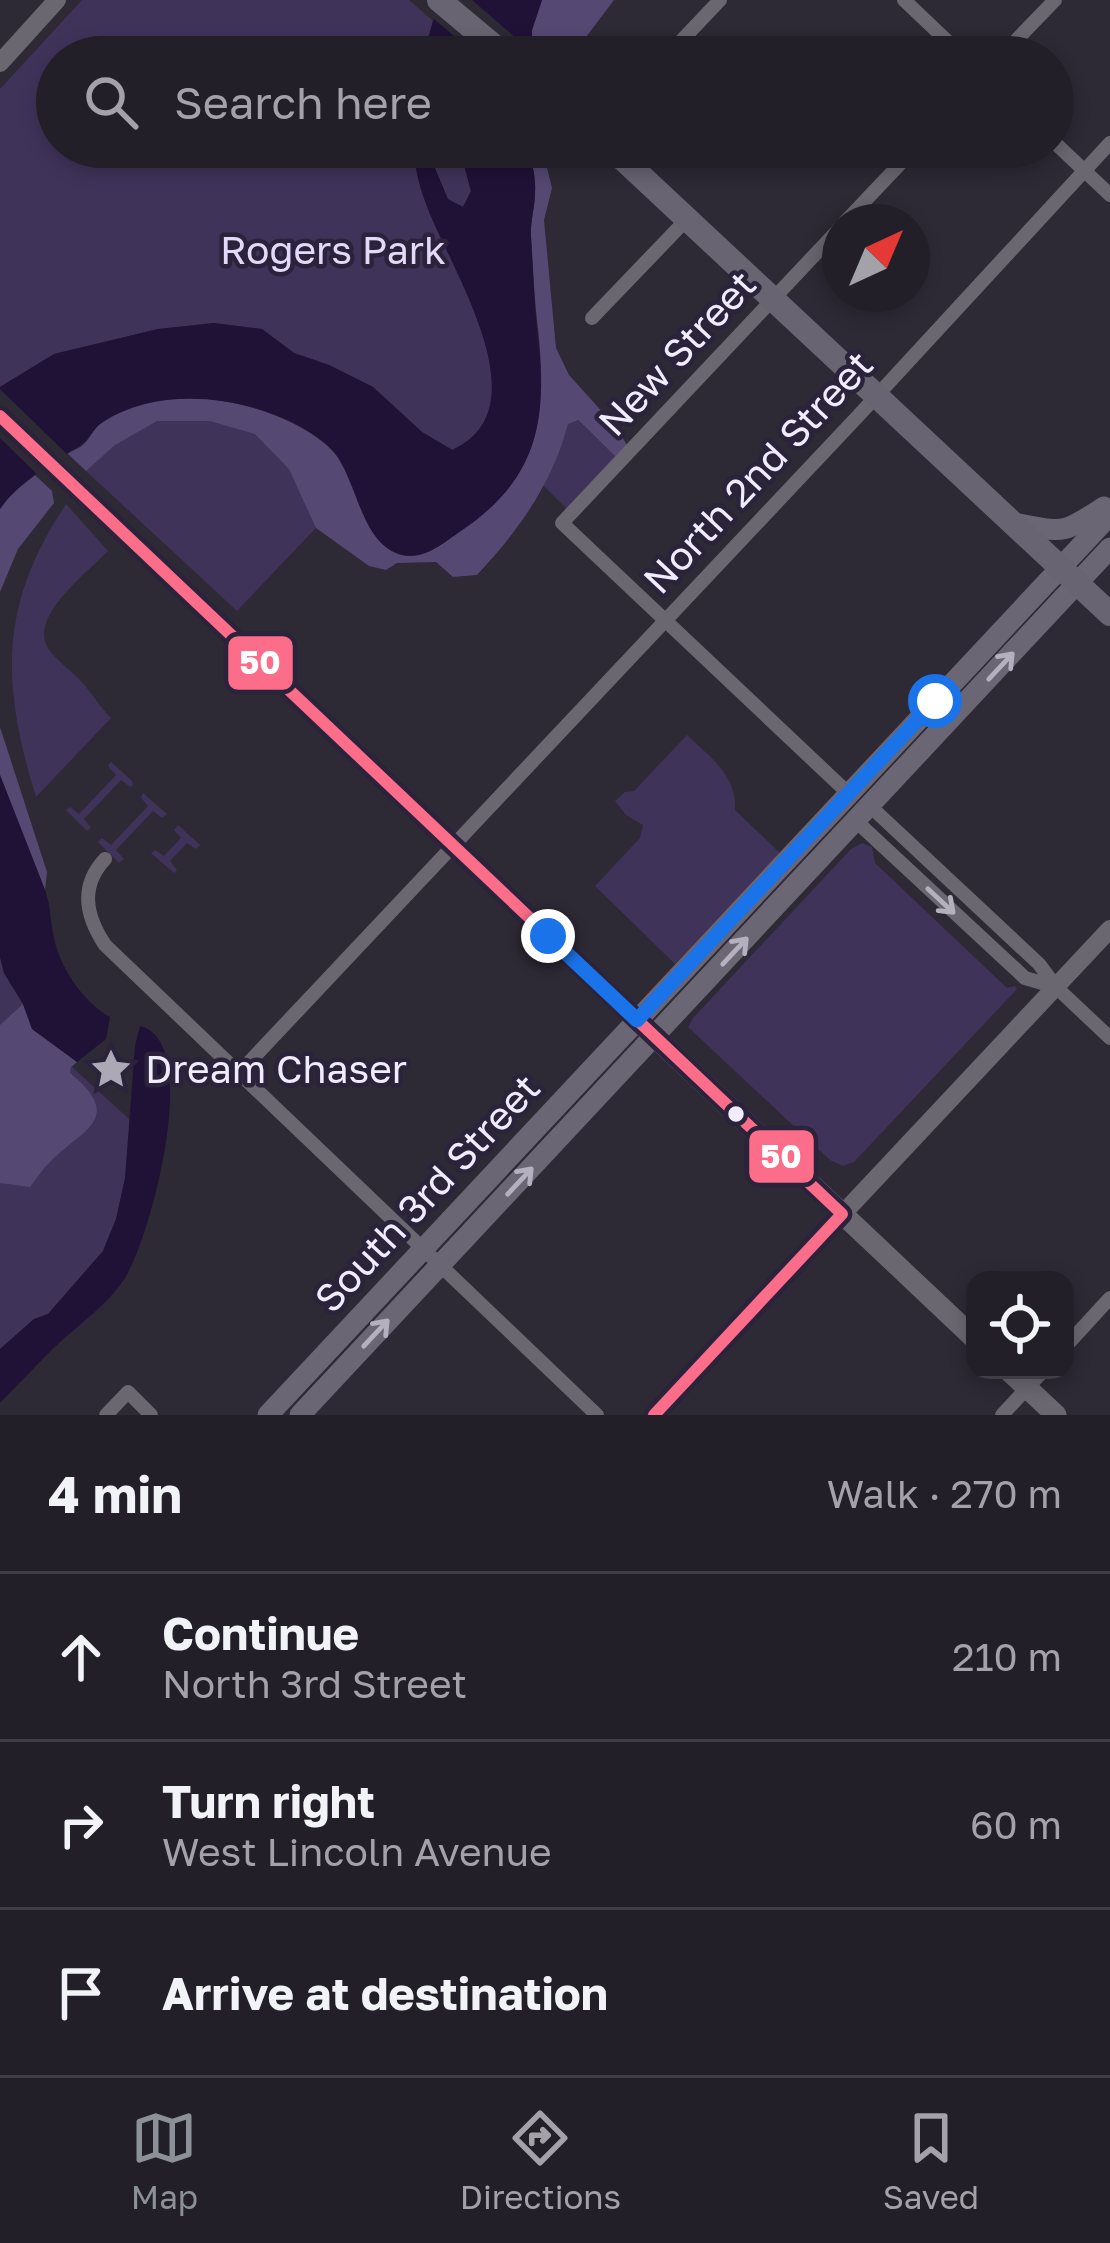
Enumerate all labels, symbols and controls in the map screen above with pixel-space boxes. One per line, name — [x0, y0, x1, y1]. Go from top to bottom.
search box — [36, 36, 1074, 168]
icon: search — [78, 69, 144, 135]
text: Search here — [174, 75, 432, 129]
north arrow — [822, 204, 930, 312]
park label: Rogers Park — [220, 226, 446, 273]
street label: New Street — [588, 260, 765, 445]
street label: North 2nd Street — [633, 341, 882, 603]
line badge: 50 — [226, 634, 295, 692]
text: 50 — [239, 642, 281, 681]
one-way arrow — [987, 652, 1015, 682]
route start — [908, 674, 962, 728]
one-way arrow — [926, 887, 956, 914]
route end — [521, 909, 575, 963]
one-way arrow — [720, 937, 749, 967]
place label: Dream Chaser — [145, 1045, 407, 1092]
place icon: Dream Chaser — [88, 1046, 134, 1092]
street label: South 3rd Street — [304, 1064, 549, 1321]
unlabelled marker — [725, 1103, 747, 1125]
line badge: 50 — [747, 1128, 816, 1185]
text: 50 — [760, 1136, 802, 1175]
one-way arrow — [505, 1167, 533, 1196]
map controls — [966, 1271, 1074, 1379]
button: locate — [966, 1271, 1074, 1379]
one-way arrow — [362, 1319, 390, 1348]
text: 4 min — [48, 1463, 182, 1524]
text: Walk · 270 m — [827, 1470, 1062, 1517]
text: Continue — [162, 1606, 359, 1660]
icon: ahead — [48, 1624, 114, 1690]
text: 210 m — [952, 1633, 1062, 1680]
text: North 3rd Street — [162, 1660, 467, 1707]
text: Turn right — [162, 1774, 375, 1828]
icon: right — [48, 1792, 114, 1858]
text: 60 m — [970, 1801, 1062, 1848]
text: West Lincoln Avenue — [162, 1828, 552, 1875]
icon: arrive — [48, 1960, 114, 2026]
text: Arrive at destination — [162, 1966, 608, 2020]
tab: Map — [131, 2105, 198, 2216]
tab: Directions — [460, 2105, 621, 2216]
tab: Saved — [883, 2105, 979, 2216]

